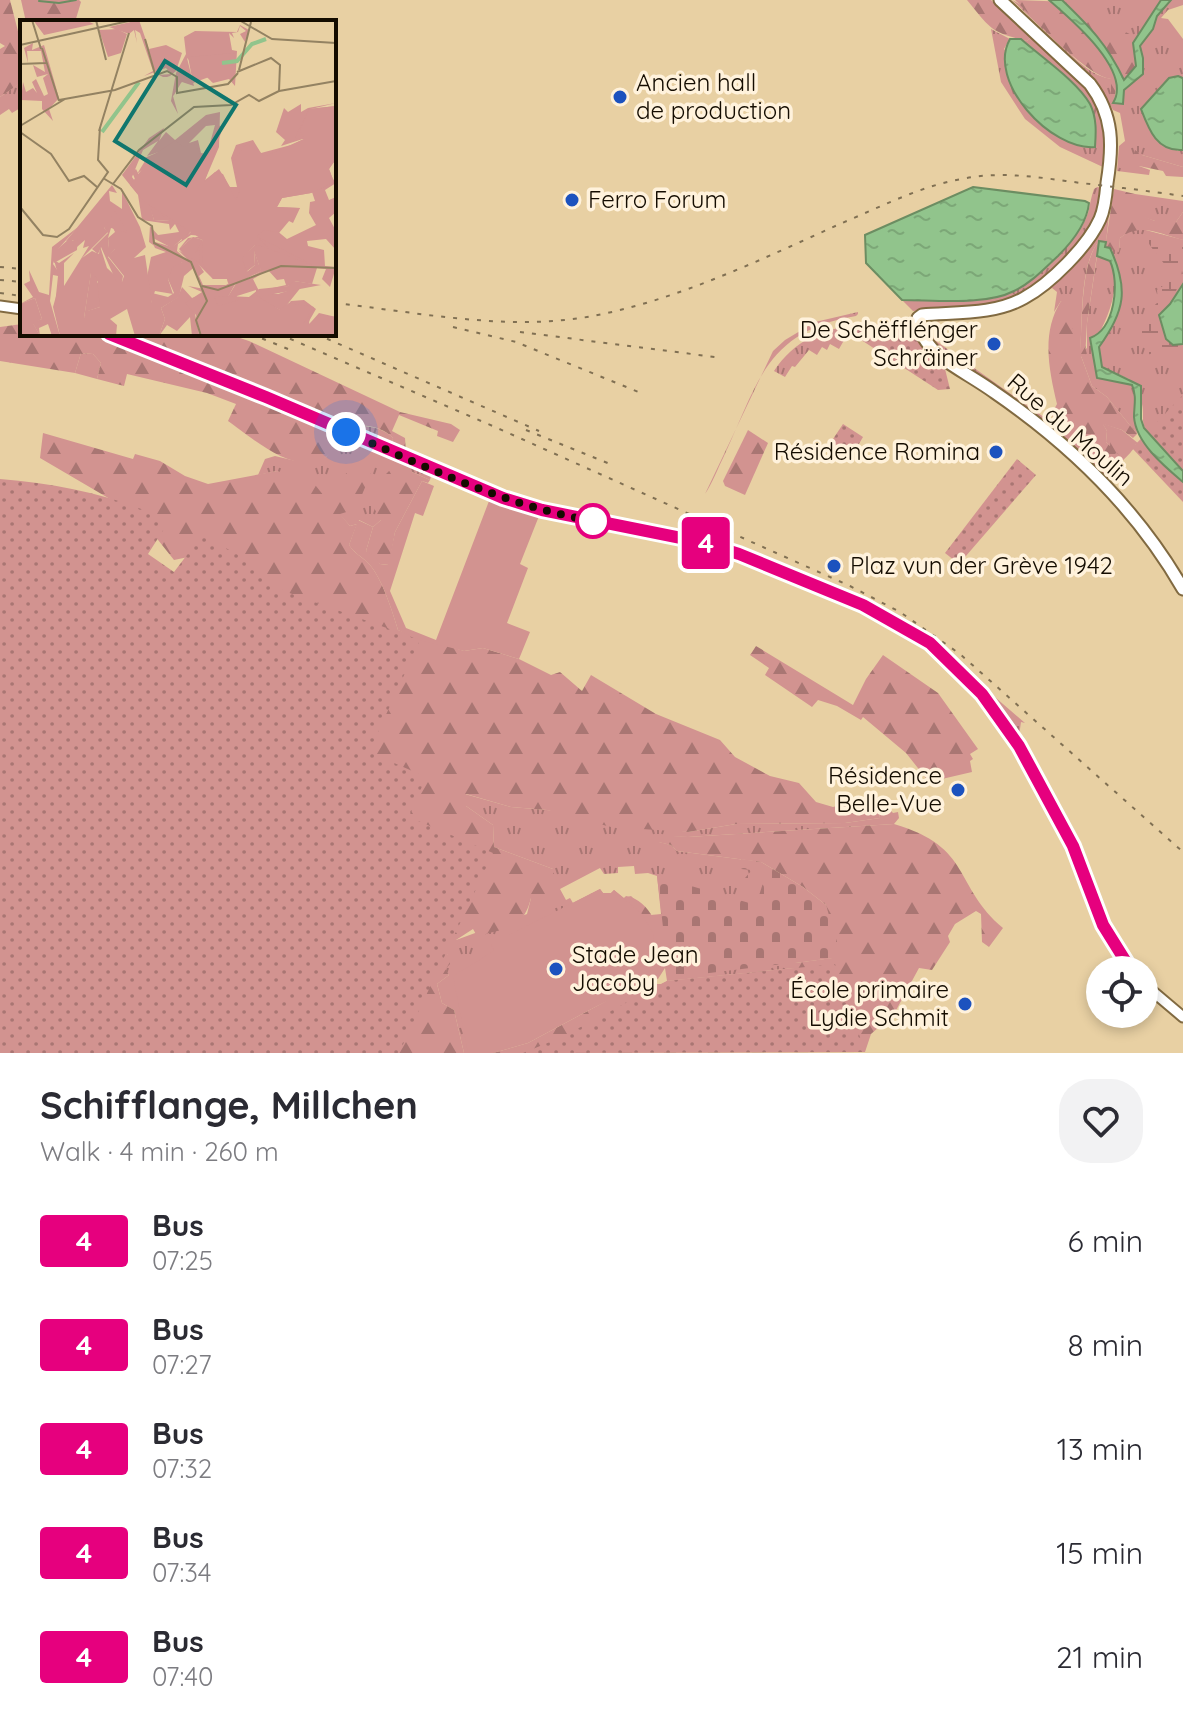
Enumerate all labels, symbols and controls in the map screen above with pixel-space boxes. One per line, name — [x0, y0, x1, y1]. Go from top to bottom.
inset map — [20, 20, 336, 336]
place label: Ancien hall de production — [636, 67, 791, 125]
marker: Ancien hall de production — [611, 88, 629, 106]
place label: Ferro Forum — [588, 184, 726, 214]
marker: Ferro Forum — [563, 191, 581, 209]
place label: De Schëfflénger Schräiner — [800, 314, 978, 372]
marker: De Schëfflénger Schräiner — [985, 335, 1003, 353]
street label: Rue du Moulin — [1001, 366, 1140, 492]
your location — [326, 412, 366, 452]
place label: Résidence Romina — [774, 436, 980, 466]
marker: Résidence Romina — [987, 443, 1005, 461]
unlabelled marker — [576, 504, 610, 538]
line badge: 4 — [680, 517, 732, 569]
text: 4 — [698, 525, 714, 560]
place label: Plaz vun der Grève 1942 — [850, 550, 1113, 580]
marker: Plaz vun der Grève 1942 — [825, 557, 843, 575]
place label: Résidence Belle-Vue — [828, 760, 942, 818]
marker: Résidence Belle-Vue — [949, 781, 967, 799]
place label: Stade Jean Jacoby — [572, 939, 699, 997]
map controls — [1086, 956, 1158, 1028]
button: locate — [1086, 956, 1158, 1028]
marker: Stade Jean Jacoby — [547, 960, 565, 978]
place label: École primaire Lydie Schmit — [790, 974, 949, 1032]
marker: École primaire Lydie Schmit — [956, 995, 974, 1013]
button: heart — [1059, 1079, 1143, 1163]
text: Schifflange, Millchen — [40, 1081, 418, 1129]
text: Walk · 4 min · 260 m — [40, 1135, 279, 1168]
text: Bus — [152, 1206, 204, 1244]
text: 6 min — [1068, 1222, 1143, 1260]
text: 4 — [76, 1223, 92, 1258]
text: 07:25 — [152, 1244, 213, 1277]
text: Bus — [152, 1310, 204, 1348]
text: 8 min — [1067, 1326, 1143, 1364]
text: 4 — [76, 1327, 92, 1362]
text: 07:27 — [152, 1348, 212, 1381]
text: Bus — [152, 1414, 204, 1452]
text: 13 min — [1057, 1430, 1143, 1468]
text: 4 — [76, 1431, 92, 1466]
text: 07:32 — [152, 1452, 212, 1485]
text: Bus — [152, 1518, 204, 1556]
text: 15 min — [1056, 1534, 1143, 1572]
text: 4 — [76, 1535, 92, 1570]
text: 07:34 — [152, 1556, 212, 1589]
text: Bus — [152, 1622, 204, 1660]
text: 21 min — [1056, 1638, 1143, 1676]
text: 4 — [76, 1639, 92, 1674]
text: 07:40 — [152, 1660, 213, 1693]

